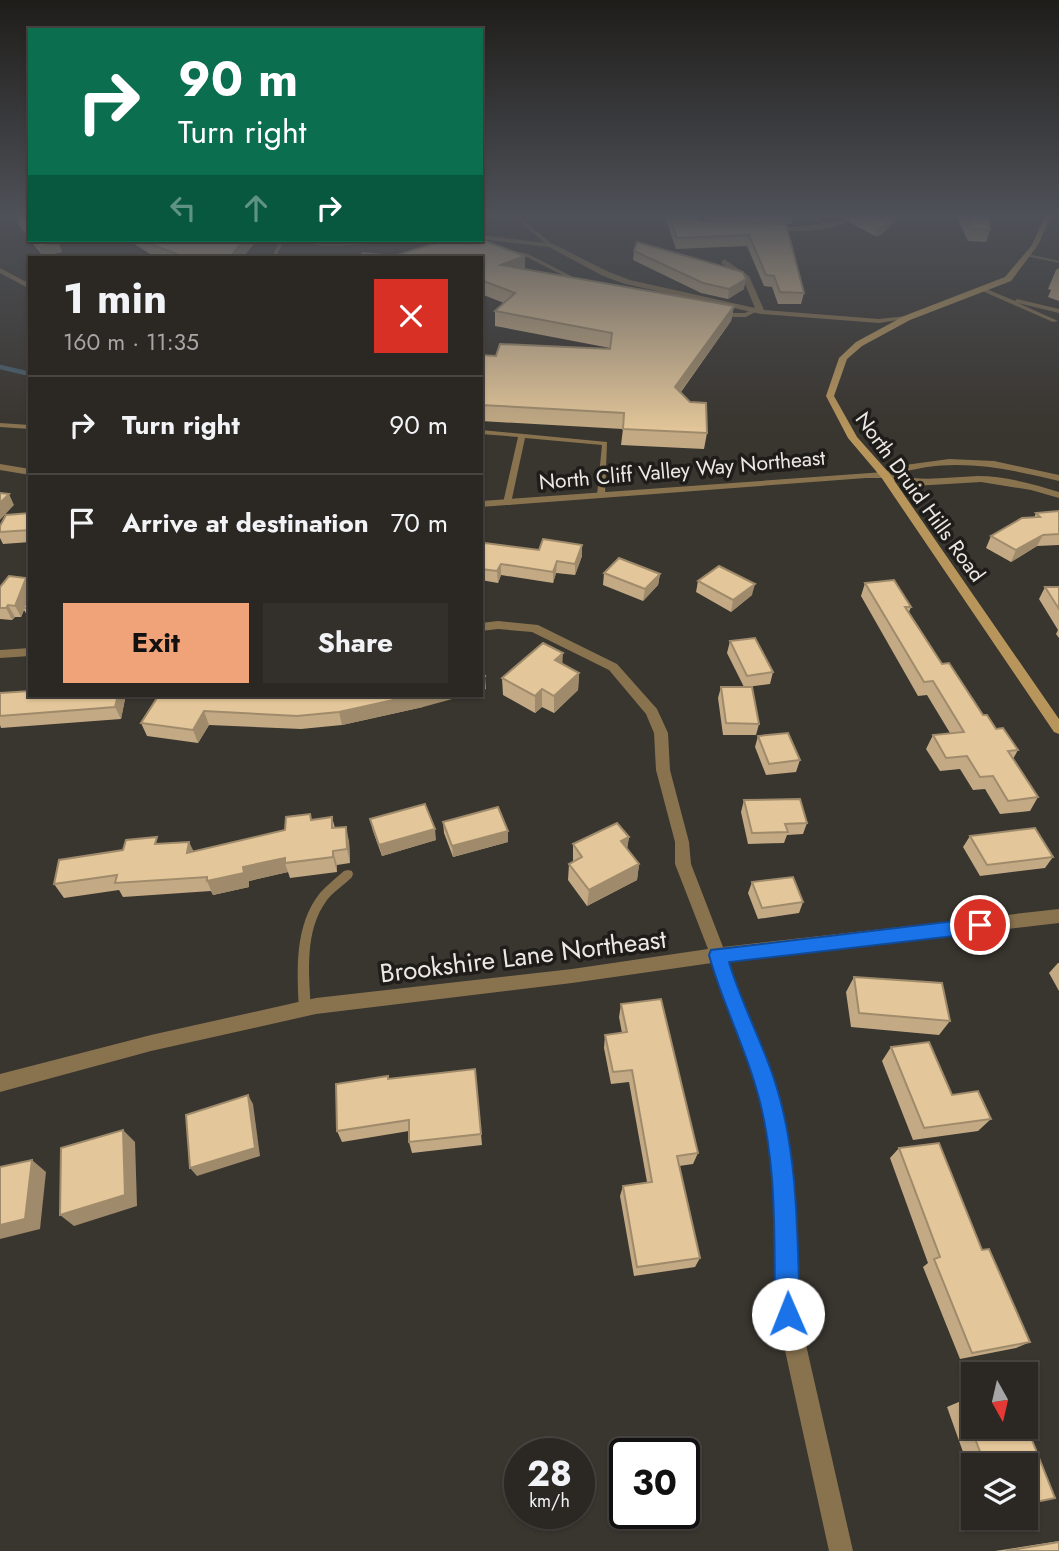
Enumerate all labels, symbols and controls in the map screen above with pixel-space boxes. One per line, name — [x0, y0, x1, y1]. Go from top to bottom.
text: 90 m — [178, 44, 298, 114]
icon: right — [63, 56, 154, 147]
text: Turn right — [178, 109, 307, 155]
icon: left — [164, 189, 202, 227]
icon: ahead — [237, 189, 275, 227]
icon: right — [310, 189, 348, 227]
text: 1 min — [63, 268, 167, 329]
button: close — [374, 279, 448, 353]
text: 160 m · 11:35 — [63, 325, 199, 359]
icon: right — [63, 406, 101, 444]
text: Turn right — [122, 406, 240, 444]
text: 90 m — [389, 406, 448, 444]
street label: North Druid Hills Road — [848, 406, 992, 588]
street label: North Cliff Valley Way Northeast — [537, 443, 827, 497]
icon: arrive — [63, 504, 101, 542]
text: Arrive at destination — [122, 504, 369, 542]
text: 70 m — [391, 504, 448, 542]
button: Exit — [63, 603, 249, 683]
button: Share — [263, 603, 448, 683]
pin — [950, 895, 1010, 955]
icon: arrive — [961, 906, 999, 944]
street label: Brookshire Lane Northeast — [378, 919, 669, 992]
position arrow — [751, 1277, 825, 1351]
north arrow — [961, 1362, 1038, 1438]
map controls — [961, 1362, 1038, 1530]
speed limit sign: 30 — [609, 1438, 700, 1529]
text: 28 — [527, 1449, 572, 1499]
button: layers — [961, 1453, 1038, 1530]
text: km/h — [529, 1488, 570, 1514]

